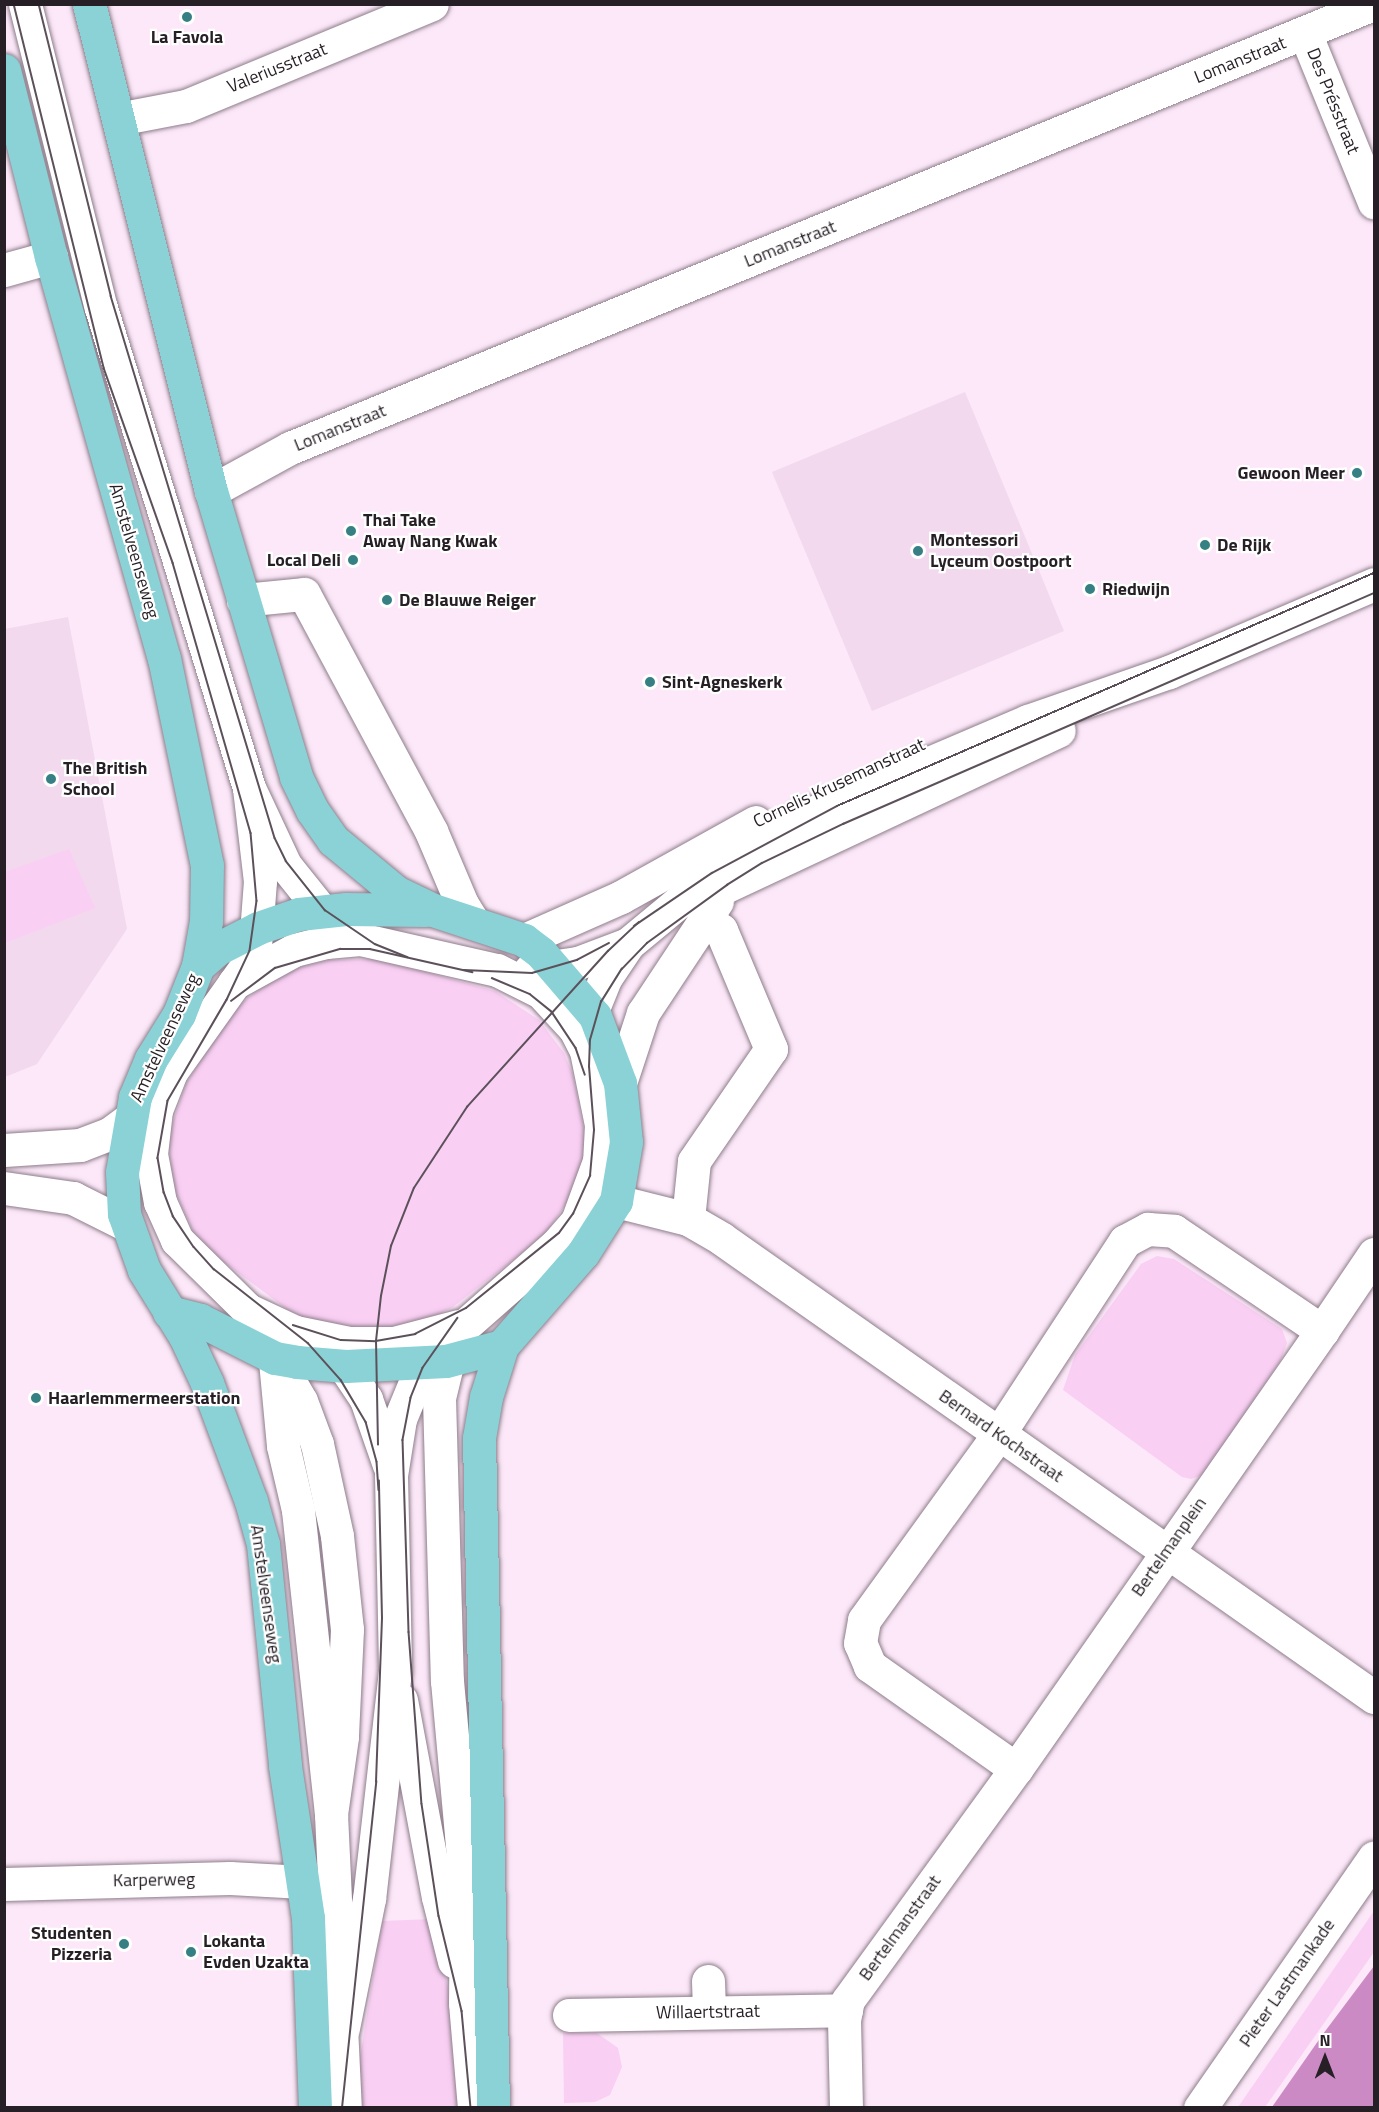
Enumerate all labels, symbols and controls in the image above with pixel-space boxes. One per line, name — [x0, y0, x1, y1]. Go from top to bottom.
marker: La Favola — [180, 10, 194, 24]
place label: La Favola — [151, 26, 223, 48]
street label: Lomanstraat — [1191, 32, 1289, 88]
street label: Valeriusstraat — [224, 38, 330, 98]
street label: Des Présstraat — [1302, 45, 1364, 157]
street label: Lomanstraat — [741, 216, 839, 272]
street label: Lomanstraat — [291, 400, 389, 456]
place label: Gewoon Meer — [1237, 462, 1345, 484]
marker: Gewoon Meer — [1350, 466, 1364, 480]
street label: Amstelveenseweg — [104, 481, 164, 621]
place label: Thai Take Away Nang Kwak — [363, 510, 497, 552]
marker: Thai Take Away Nang Kwak — [344, 524, 358, 538]
place label: Montessori Lyceum Oostpoort — [930, 530, 1071, 572]
place label: De Rijk — [1217, 534, 1271, 556]
marker: De Rijk — [1198, 538, 1212, 552]
marker: Montessori Lyceum Oostpoort — [911, 544, 925, 558]
place label: Local Deli — [267, 549, 341, 571]
marker: Local Deli — [346, 553, 360, 567]
place label: Riedwijn — [1102, 578, 1170, 600]
marker: Riedwijn — [1083, 582, 1097, 596]
place label: De Blauwe Reiger — [399, 589, 536, 611]
marker: De Blauwe Reiger — [380, 593, 394, 607]
place label: Sint-Agneskerk — [662, 671, 782, 693]
marker: Sint-Agneskerk — [643, 675, 657, 689]
street label: Cornelis Krusemanstraat — [750, 734, 928, 832]
place label: The British School — [63, 758, 148, 800]
marker: The British School — [44, 772, 58, 786]
street label: Amstelveenseweg — [126, 970, 204, 1106]
street label: Bernard Kochstraat — [935, 1385, 1067, 1487]
place label: Haarlemmermeerstation — [48, 1387, 241, 1409]
marker: Haarlemmermeerstation — [29, 1391, 43, 1405]
street label: Bertelmanplein — [1127, 1493, 1211, 1601]
street label: Amstelveenseweg — [246, 1523, 286, 1665]
street label: Karperweg — [113, 1868, 195, 1892]
street label: Bertelmanstraat — [855, 1871, 945, 1985]
street label: Pieter Lastmankade — [1235, 1915, 1339, 2051]
place label: Studenten Pizzeria — [31, 1923, 112, 1966]
place label: Lokanta Evden Uzakta — [203, 1931, 309, 1974]
marker: Studenten Pizzeria — [117, 1937, 131, 1951]
marker: Lokanta Evden Uzakta — [184, 1945, 198, 1959]
street label: Willaertstraat — [656, 2000, 760, 2024]
north arrow — [1295, 2028, 1355, 2088]
text: N — [1319, 2028, 1331, 2052]

